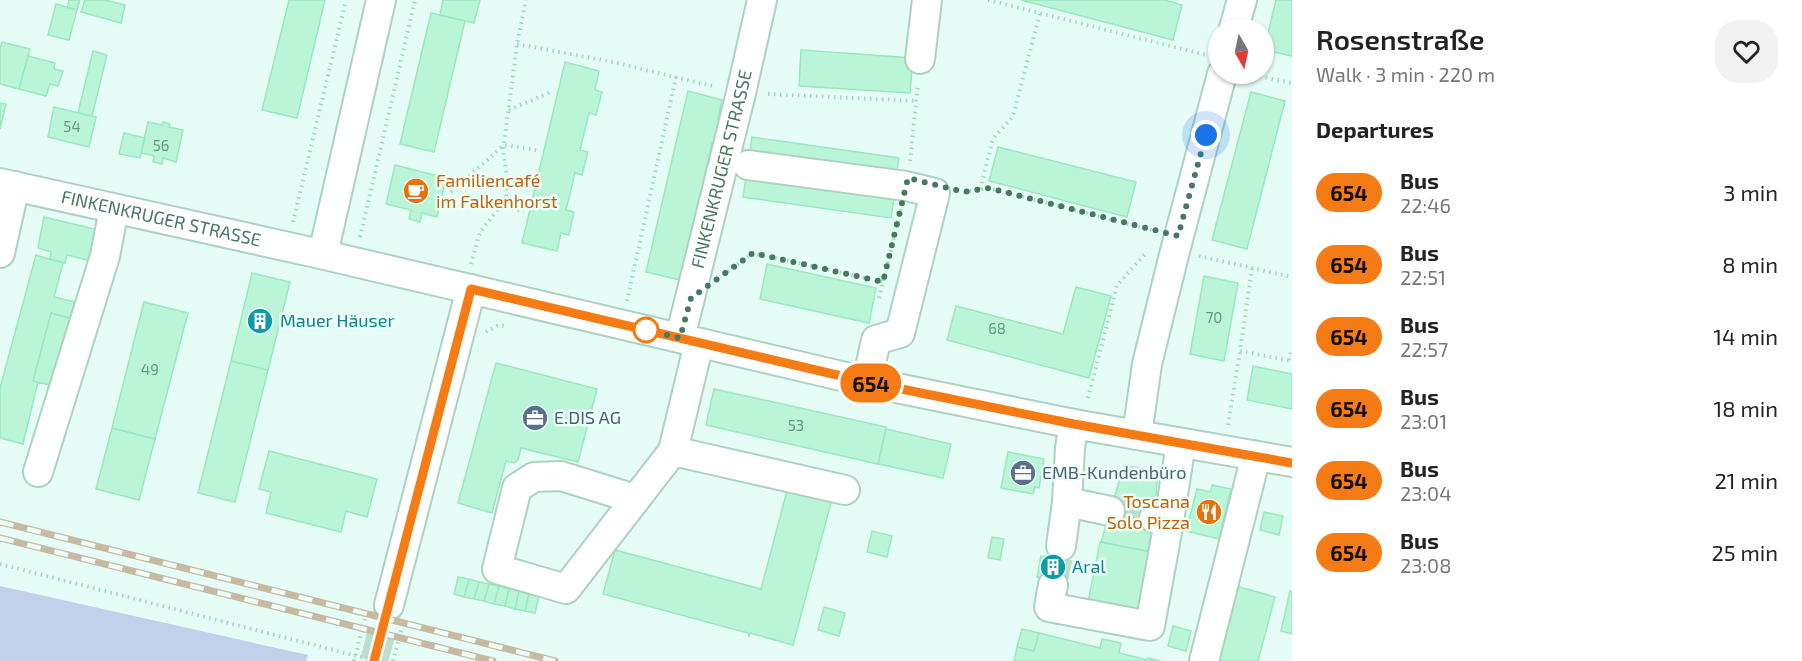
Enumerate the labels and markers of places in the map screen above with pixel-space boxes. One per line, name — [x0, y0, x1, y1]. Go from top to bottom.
place label: Familiencafé im Falkenhorst — [436, 169, 558, 212]
cafe icon: Familiencafé im Falkenhorst — [401, 176, 431, 206]
building icon: Mauer Häuser — [245, 306, 275, 336]
place label: Mauer Häuser — [280, 309, 395, 331]
unlabelled marker — [633, 317, 659, 343]
office icon: E.DIS AG — [520, 403, 550, 433]
place label: E.DIS AG — [554, 406, 621, 428]
office icon: EMB-Kundenbüro — [1008, 458, 1038, 488]
place label: EMB-Kundenbüro — [1042, 461, 1187, 483]
place label: Toscana Solo Pizza — [1107, 490, 1190, 533]
restaurant icon: Toscana Solo Pizza — [1194, 497, 1224, 527]
building icon: Aral — [1038, 552, 1068, 582]
place label: Aral — [1072, 555, 1106, 577]

